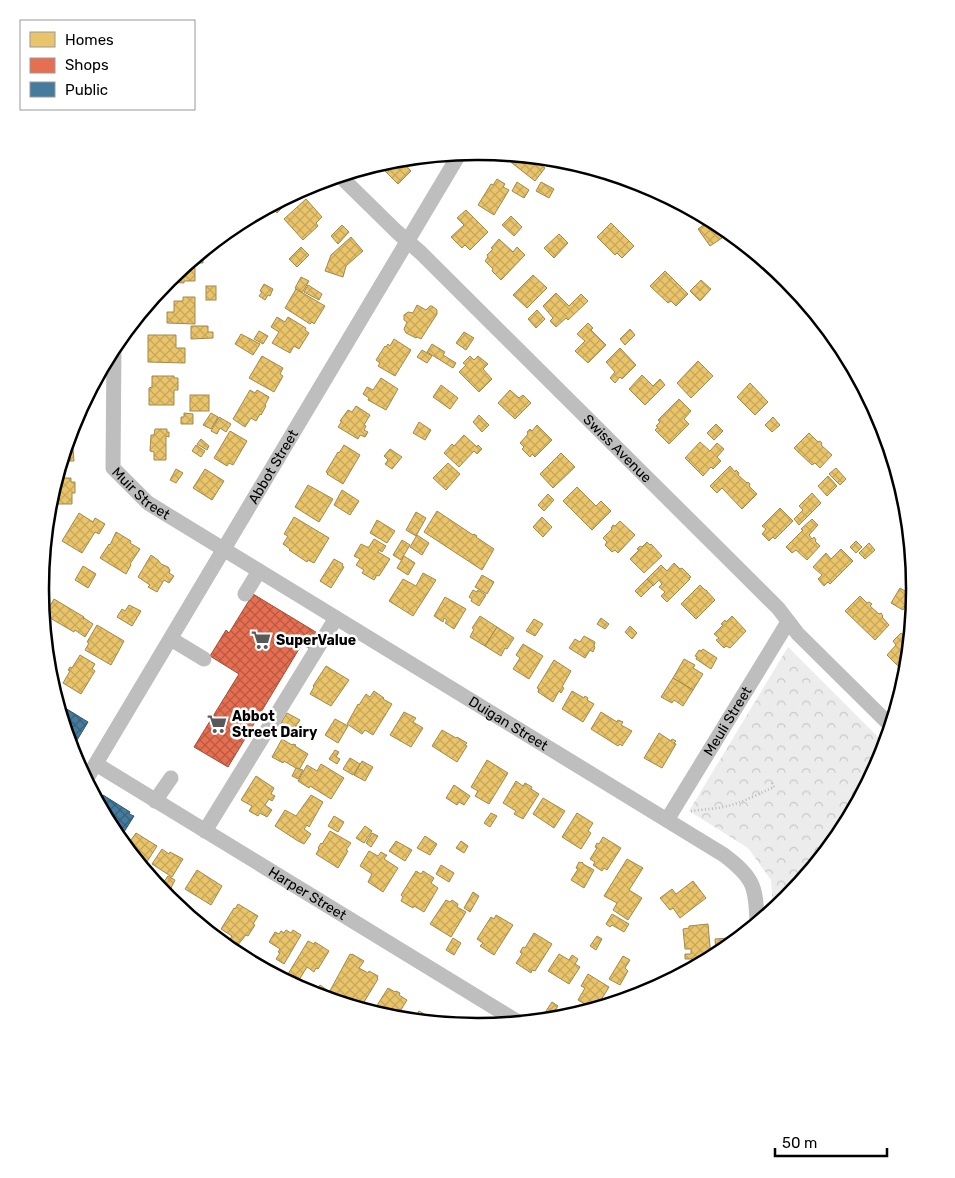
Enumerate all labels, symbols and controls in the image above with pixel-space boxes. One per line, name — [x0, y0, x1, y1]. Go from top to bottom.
legend — [20, 20, 195, 110]
text: Homes — [65, 31, 114, 49]
text: Shops — [65, 56, 109, 74]
text: Public — [65, 81, 108, 99]
street label: Swiss Avenue — [579, 411, 655, 487]
street label: Abbot Street — [245, 426, 302, 507]
street label: Muir Street — [108, 464, 173, 524]
supermarket icon: SuperValue — [250, 629, 272, 651]
place label: SuperValue — [276, 632, 356, 649]
street label: Meuli Street — [700, 683, 756, 759]
street label: Duigan Street — [465, 693, 552, 755]
place label: Abbot Street Dairy — [232, 708, 318, 741]
supermarket icon: Abbot Street Dairy — [206, 713, 228, 735]
street label: Harper Street — [265, 864, 350, 924]
scale bar — [775, 1126, 888, 1158]
text: 50 m — [782, 1134, 817, 1152]

